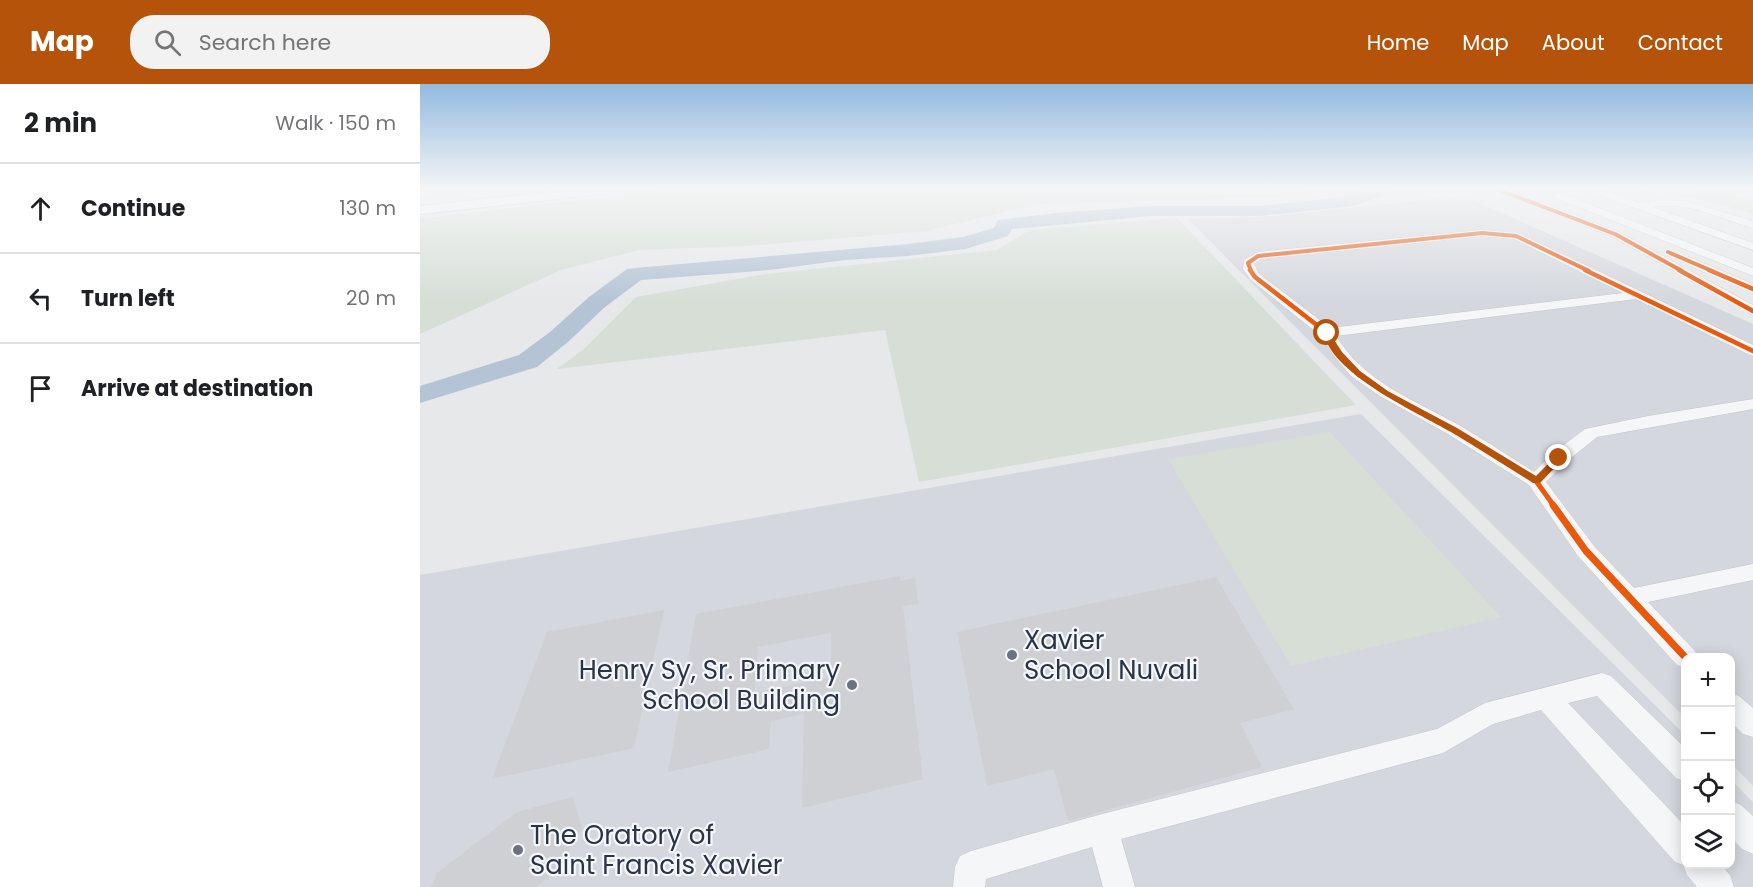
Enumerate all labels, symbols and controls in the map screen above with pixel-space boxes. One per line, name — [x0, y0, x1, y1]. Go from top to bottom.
search box — [130, 15, 550, 69]
text: Map — [30, 22, 94, 61]
icon: search — [151, 26, 184, 59]
text: Search here — [199, 27, 331, 58]
text: Home — [1367, 28, 1429, 57]
text: Map — [1462, 28, 1509, 57]
text: About — [1542, 28, 1605, 57]
text: Contact — [1638, 28, 1723, 57]
text: 2 min — [24, 105, 97, 141]
text: Walk · 150 m — [275, 109, 396, 137]
icon: ahead — [24, 192, 57, 225]
text: Continue — [81, 193, 185, 224]
text: 130 m — [339, 194, 396, 222]
icon: left — [24, 282, 57, 315]
text: Turn left — [81, 283, 175, 314]
text: 20 m — [346, 284, 396, 312]
route start — [1313, 319, 1339, 345]
icon: arrive — [24, 372, 57, 405]
text: Arrive at destination — [81, 373, 313, 404]
route end — [1545, 444, 1571, 470]
place label: Xavier School Nuvali — [1024, 622, 1198, 688]
marker: Xavier School Nuvali — [1005, 648, 1019, 662]
place label: Henry Sy, Sr. Primary School Building — [579, 652, 840, 718]
map controls — [1681, 653, 1735, 869]
button: + — [1681, 653, 1735, 707]
marker: Henry Sy, Sr. Primary School Building — [845, 678, 859, 692]
button: − — [1681, 707, 1735, 761]
button: locate — [1681, 761, 1735, 815]
button: layers — [1681, 815, 1735, 869]
place label: The Oratory of Saint Francis Xavier — [530, 817, 783, 883]
marker: The Oratory of Saint Francis Xavier — [511, 843, 525, 857]

